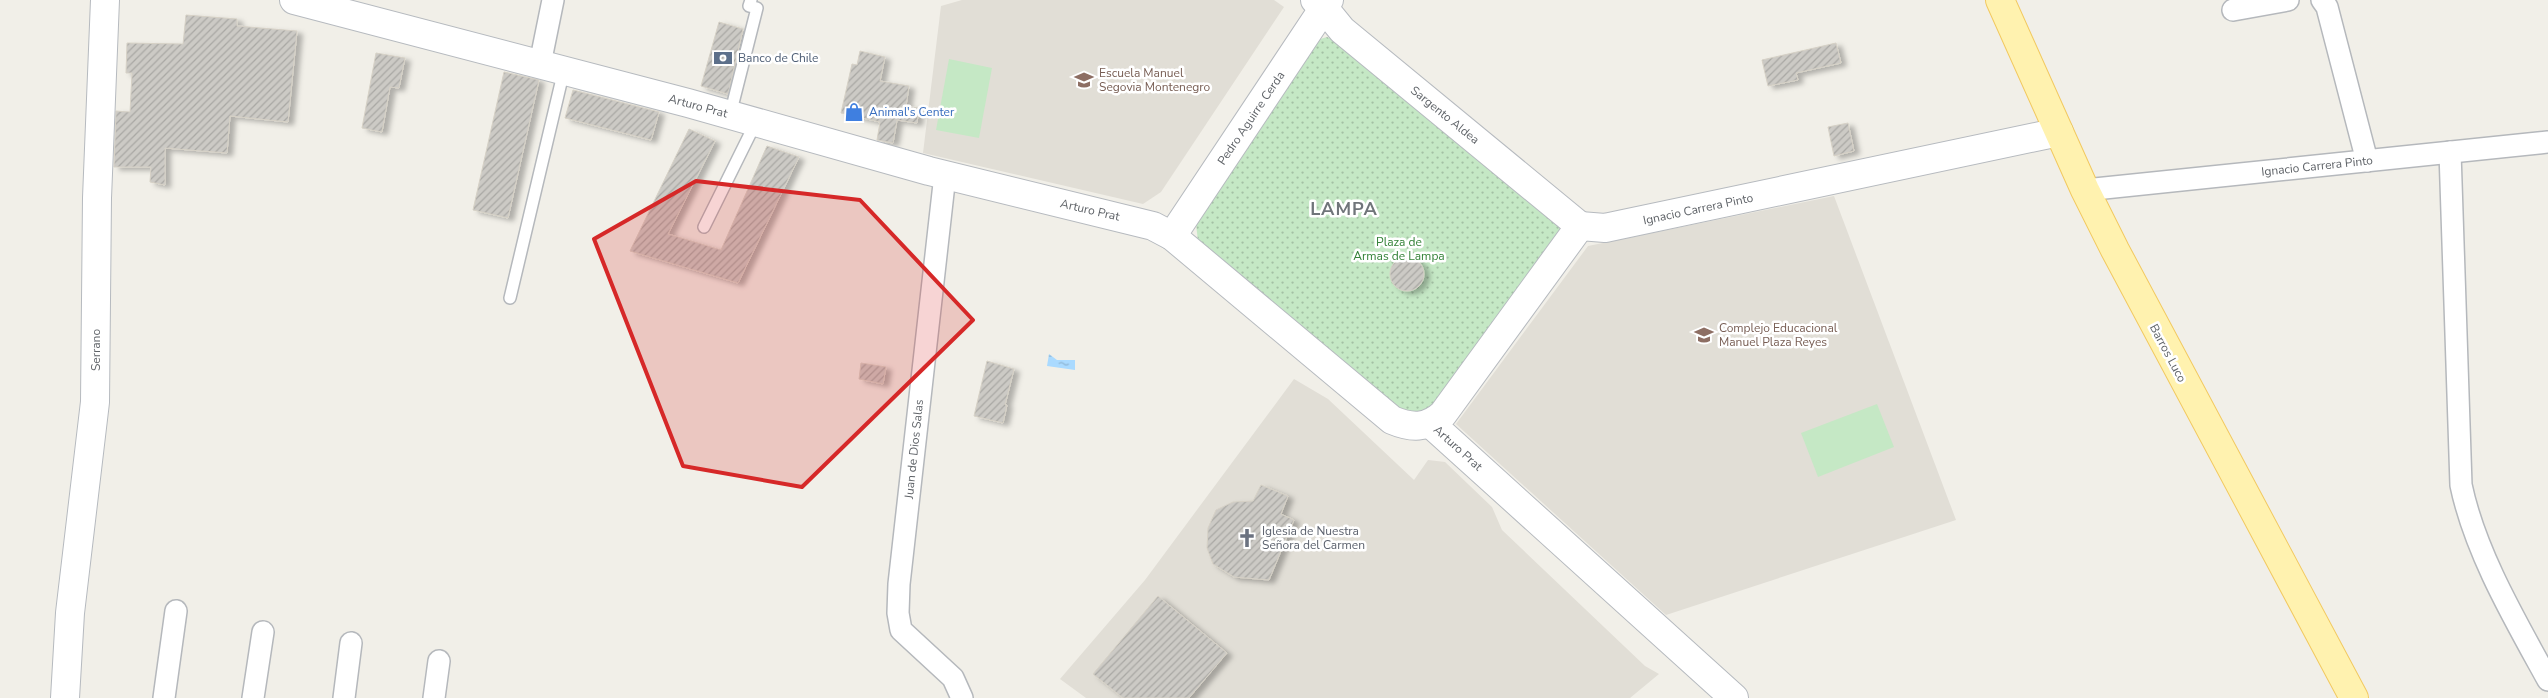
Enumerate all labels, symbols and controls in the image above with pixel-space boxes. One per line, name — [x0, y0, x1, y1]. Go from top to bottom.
bank icon: Banco de Chile — [712, 47, 734, 69]
place label: Banco de Chile — [738, 50, 819, 66]
place label: Escuela Manuel Segovia Montenegro — [1099, 65, 1211, 95]
street label: Pedro Aguirre Cerda — [1214, 68, 1288, 168]
school or university icon: Escuela Manuel Segovia Montenegro — [1073, 69, 1095, 91]
street label: Sargento Aldea — [1407, 82, 1483, 148]
street label: Arturo Prat — [667, 90, 730, 122]
shop icon: Animal's Center — [843, 101, 865, 123]
place label: Animal's Center — [869, 104, 955, 120]
street label: Ignacio Carrera Pinto — [2260, 152, 2374, 180]
street label: Ignacio Carrera Pinto — [1641, 189, 1755, 228]
street label: Arturo Prat — [1059, 195, 1122, 225]
district label: LAMPA — [1310, 197, 1378, 221]
park label: Plaza de Armas de Lampa — [1353, 234, 1445, 264]
place label: Complejo Educacional Manuel Plaza Reyes — [1719, 320, 1838, 350]
street label: Barros Luco — [2146, 321, 2190, 385]
school or university icon: Complejo Educacional Manuel Plaza Reyes — [1693, 324, 1715, 346]
street label: Serrano — [88, 329, 104, 371]
street label: Juan de Dios Salas — [901, 398, 927, 501]
street label: Arturo Prat — [1430, 422, 1486, 475]
place label: Iglesia de Nuestra Señora del Carmen — [1262, 523, 1365, 553]
church icon: Iglesia de Nuestra Señora del Carmen — [1236, 527, 1258, 549]

